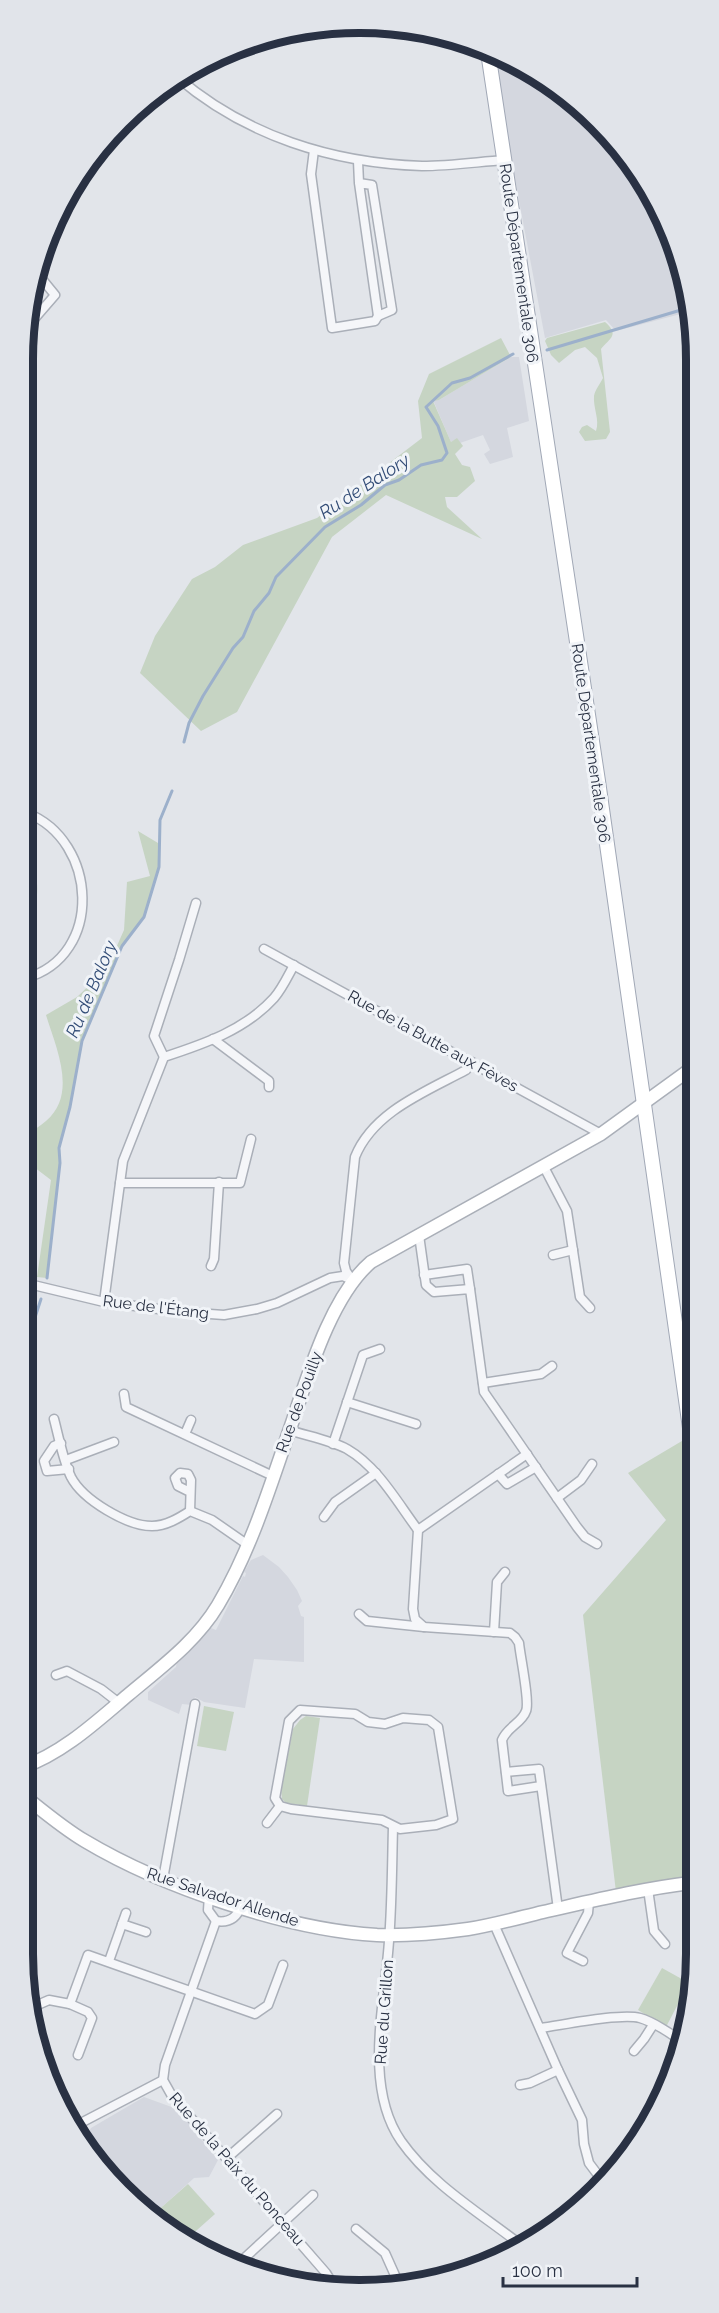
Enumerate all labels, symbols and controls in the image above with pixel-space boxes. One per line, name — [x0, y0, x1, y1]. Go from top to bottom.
street label: Route Départementale 306 — [496, 162, 542, 364]
water label: Ru de Balory — [315, 448, 414, 523]
street label: Route Départementale 306 — [568, 642, 614, 844]
water label: Ru de Balory — [61, 936, 121, 1040]
street label: Rue de la Butte aux Fèves — [344, 986, 522, 1096]
street label: Rue de l'Étang — [102, 1290, 210, 1323]
street label: Rue de Pouilly — [272, 1349, 326, 1455]
street label: Rue Salvador Allende — [145, 1863, 301, 1931]
street label: Rue du Grillon — [371, 1959, 397, 2065]
street label: Rue de la Paix du Ponceau — [165, 2089, 309, 2249]
scale bar — [503, 2250, 636, 2288]
text: 100 m — [512, 2260, 563, 2281]

